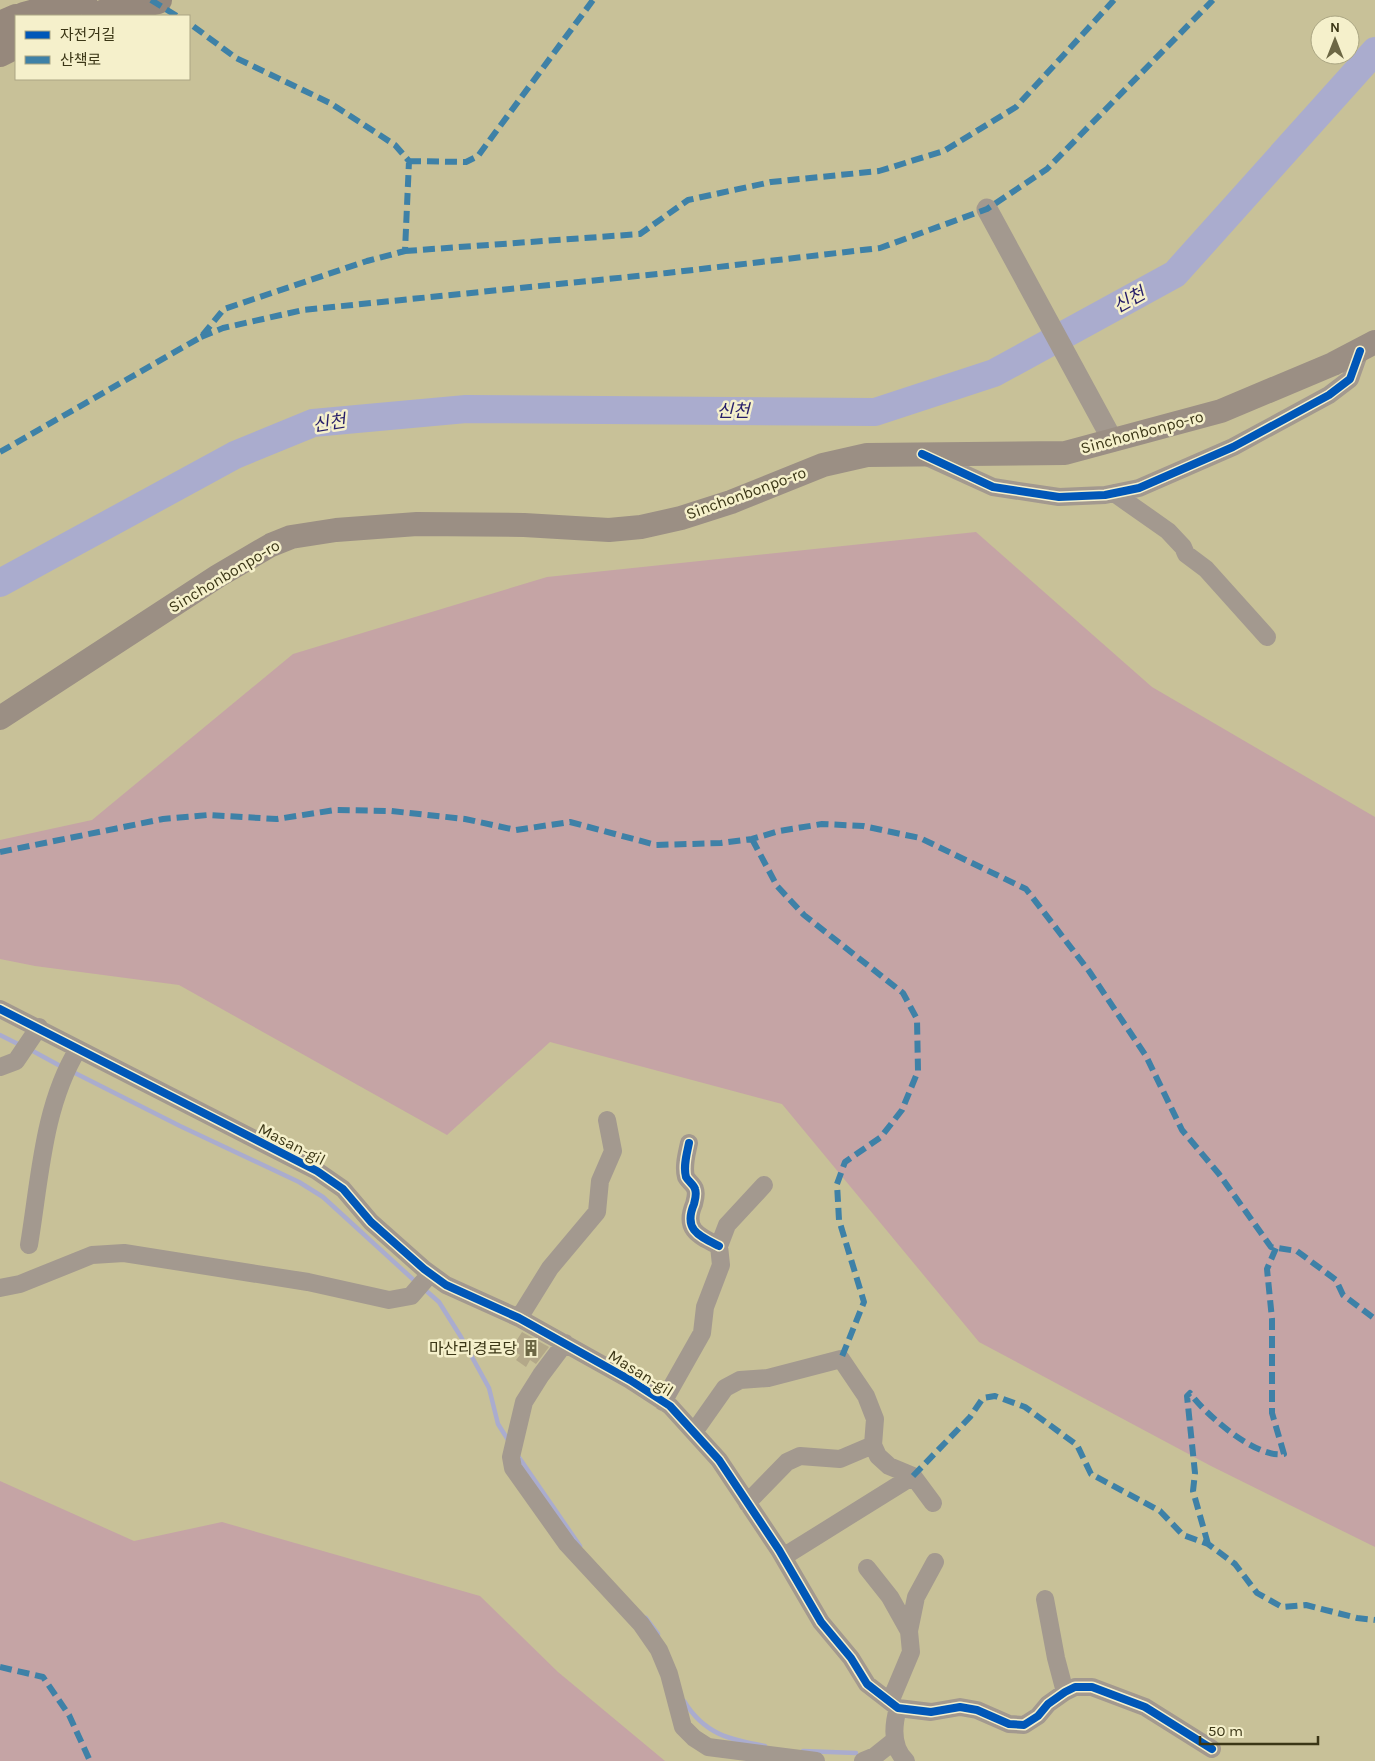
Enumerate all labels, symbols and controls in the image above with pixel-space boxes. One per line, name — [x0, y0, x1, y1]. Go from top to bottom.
legend — [15, 15, 190, 80]
north arrow — [1310, 15, 1360, 65]
text: N — [1330, 19, 1340, 36]
text: 자전거길 — [60, 26, 115, 44]
text: 산책로 — [60, 51, 101, 69]
water label: 신천 — [1109, 281, 1151, 318]
water label: 신천 — [716, 400, 752, 422]
street label: Sinchonbonpo-ro — [1078, 406, 1206, 458]
water label: 신천 — [311, 409, 349, 436]
street label: Sinchonbonpo-ro — [683, 462, 809, 524]
street label: Sinchonbonpo-ro — [165, 535, 283, 617]
street label: Masan-gil — [255, 1119, 329, 1169]
building icon: 마산리경로당 — [521, 1338, 541, 1358]
place label: 마산리경로당 — [429, 1339, 517, 1358]
street label: Masan-gil — [605, 1346, 677, 1400]
scale bar — [1200, 1714, 1318, 1746]
text: 50 m — [1208, 1722, 1243, 1740]

